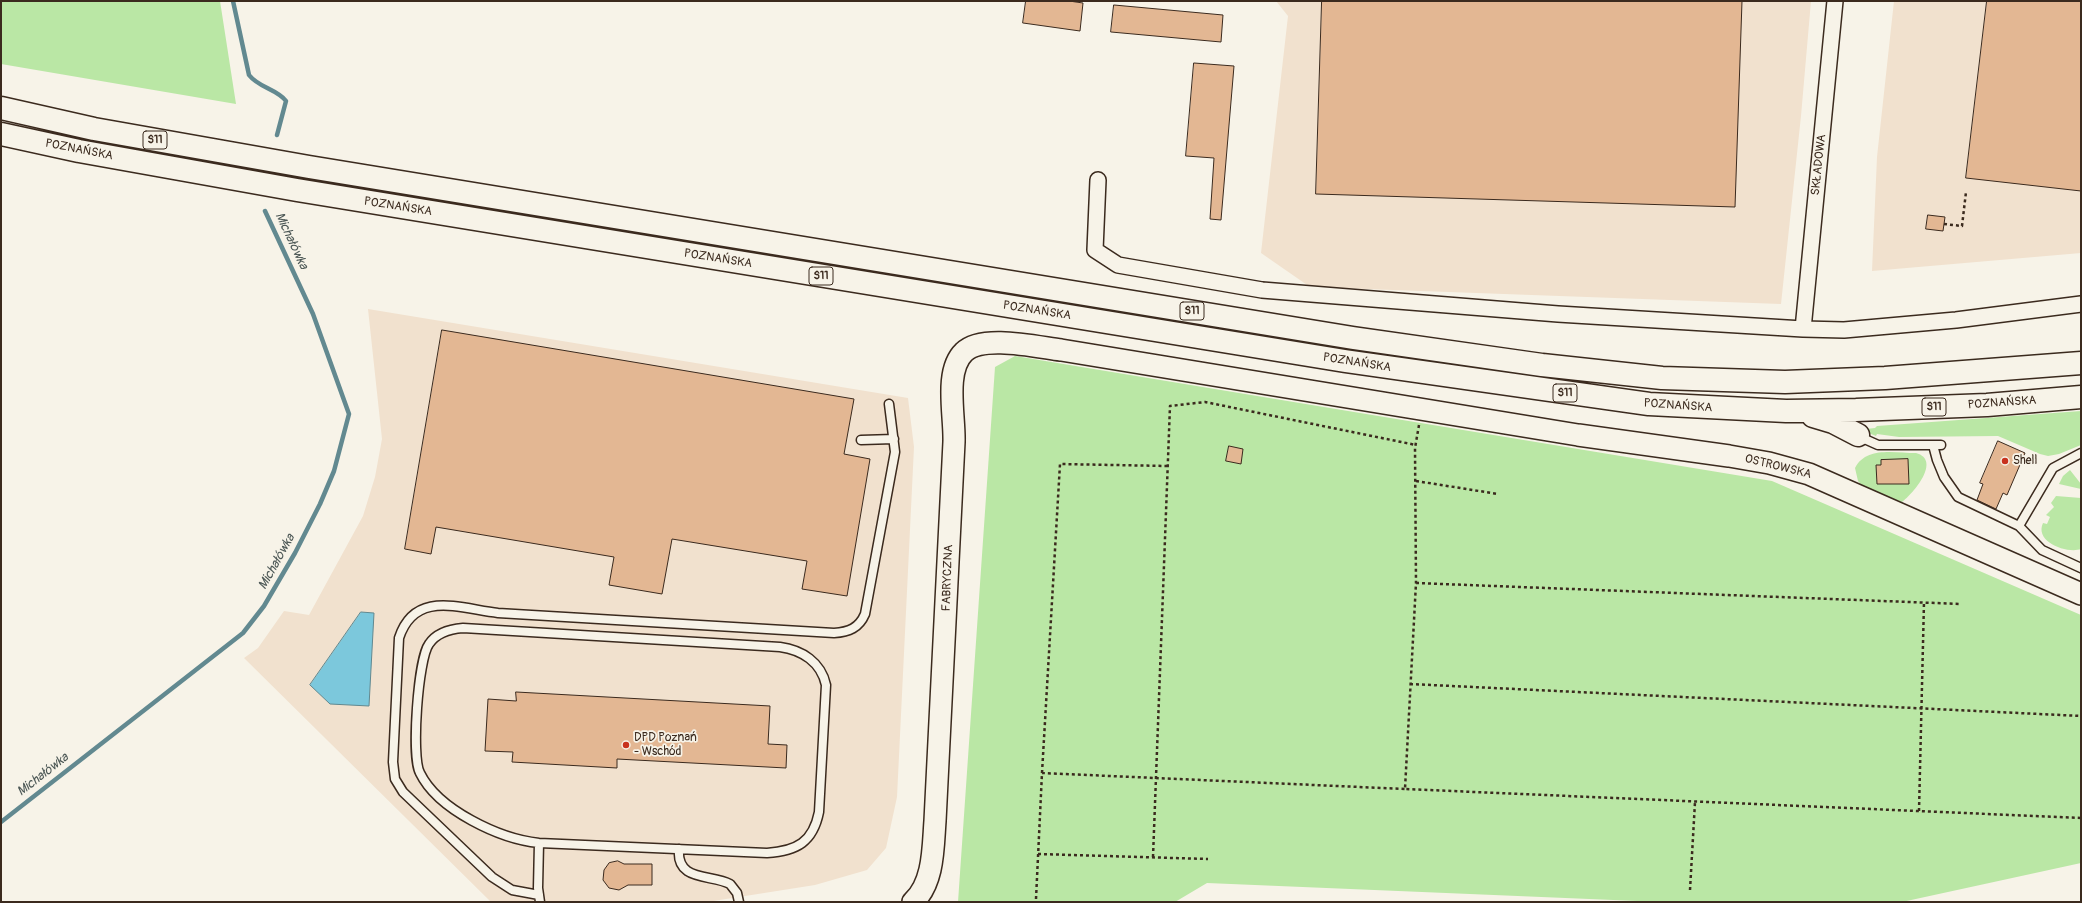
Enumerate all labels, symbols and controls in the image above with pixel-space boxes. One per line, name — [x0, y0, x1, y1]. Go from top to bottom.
road number: S11 — [143, 131, 167, 149]
street label: SKŁADOWA — [1809, 134, 1829, 196]
street label: POZNAŃSKA — [44, 136, 114, 164]
street label: POZNAŃSKA — [363, 195, 433, 219]
water label: Michałówka — [271, 210, 311, 272]
street label: POZNAŃSKA — [683, 247, 753, 271]
road number: S11 — [809, 267, 833, 285]
street label: POZNAŃSKA — [1002, 299, 1072, 323]
road number: S11 — [1180, 302, 1204, 320]
street label: POZNAŃSKA — [1322, 351, 1392, 375]
road number: S11 — [1553, 384, 1577, 402]
street label: POZNAŃSKA — [1967, 393, 2037, 413]
street label: POZNAŃSKA — [1643, 396, 1713, 416]
road number: S11 — [1922, 398, 1946, 416]
street label: OSTROWSKA — [1743, 452, 1813, 482]
place label: Shell — [2013, 454, 2037, 468]
marker: Shell — [2000, 456, 2010, 466]
water label: Michałówka — [255, 532, 299, 592]
street label: FABRYCZNA — [940, 544, 956, 612]
place label: DPD Poznań - Wschód — [634, 731, 697, 759]
marker: DPD Poznań - Wschód — [621, 740, 631, 750]
water label: Michałówka — [14, 750, 72, 800]

